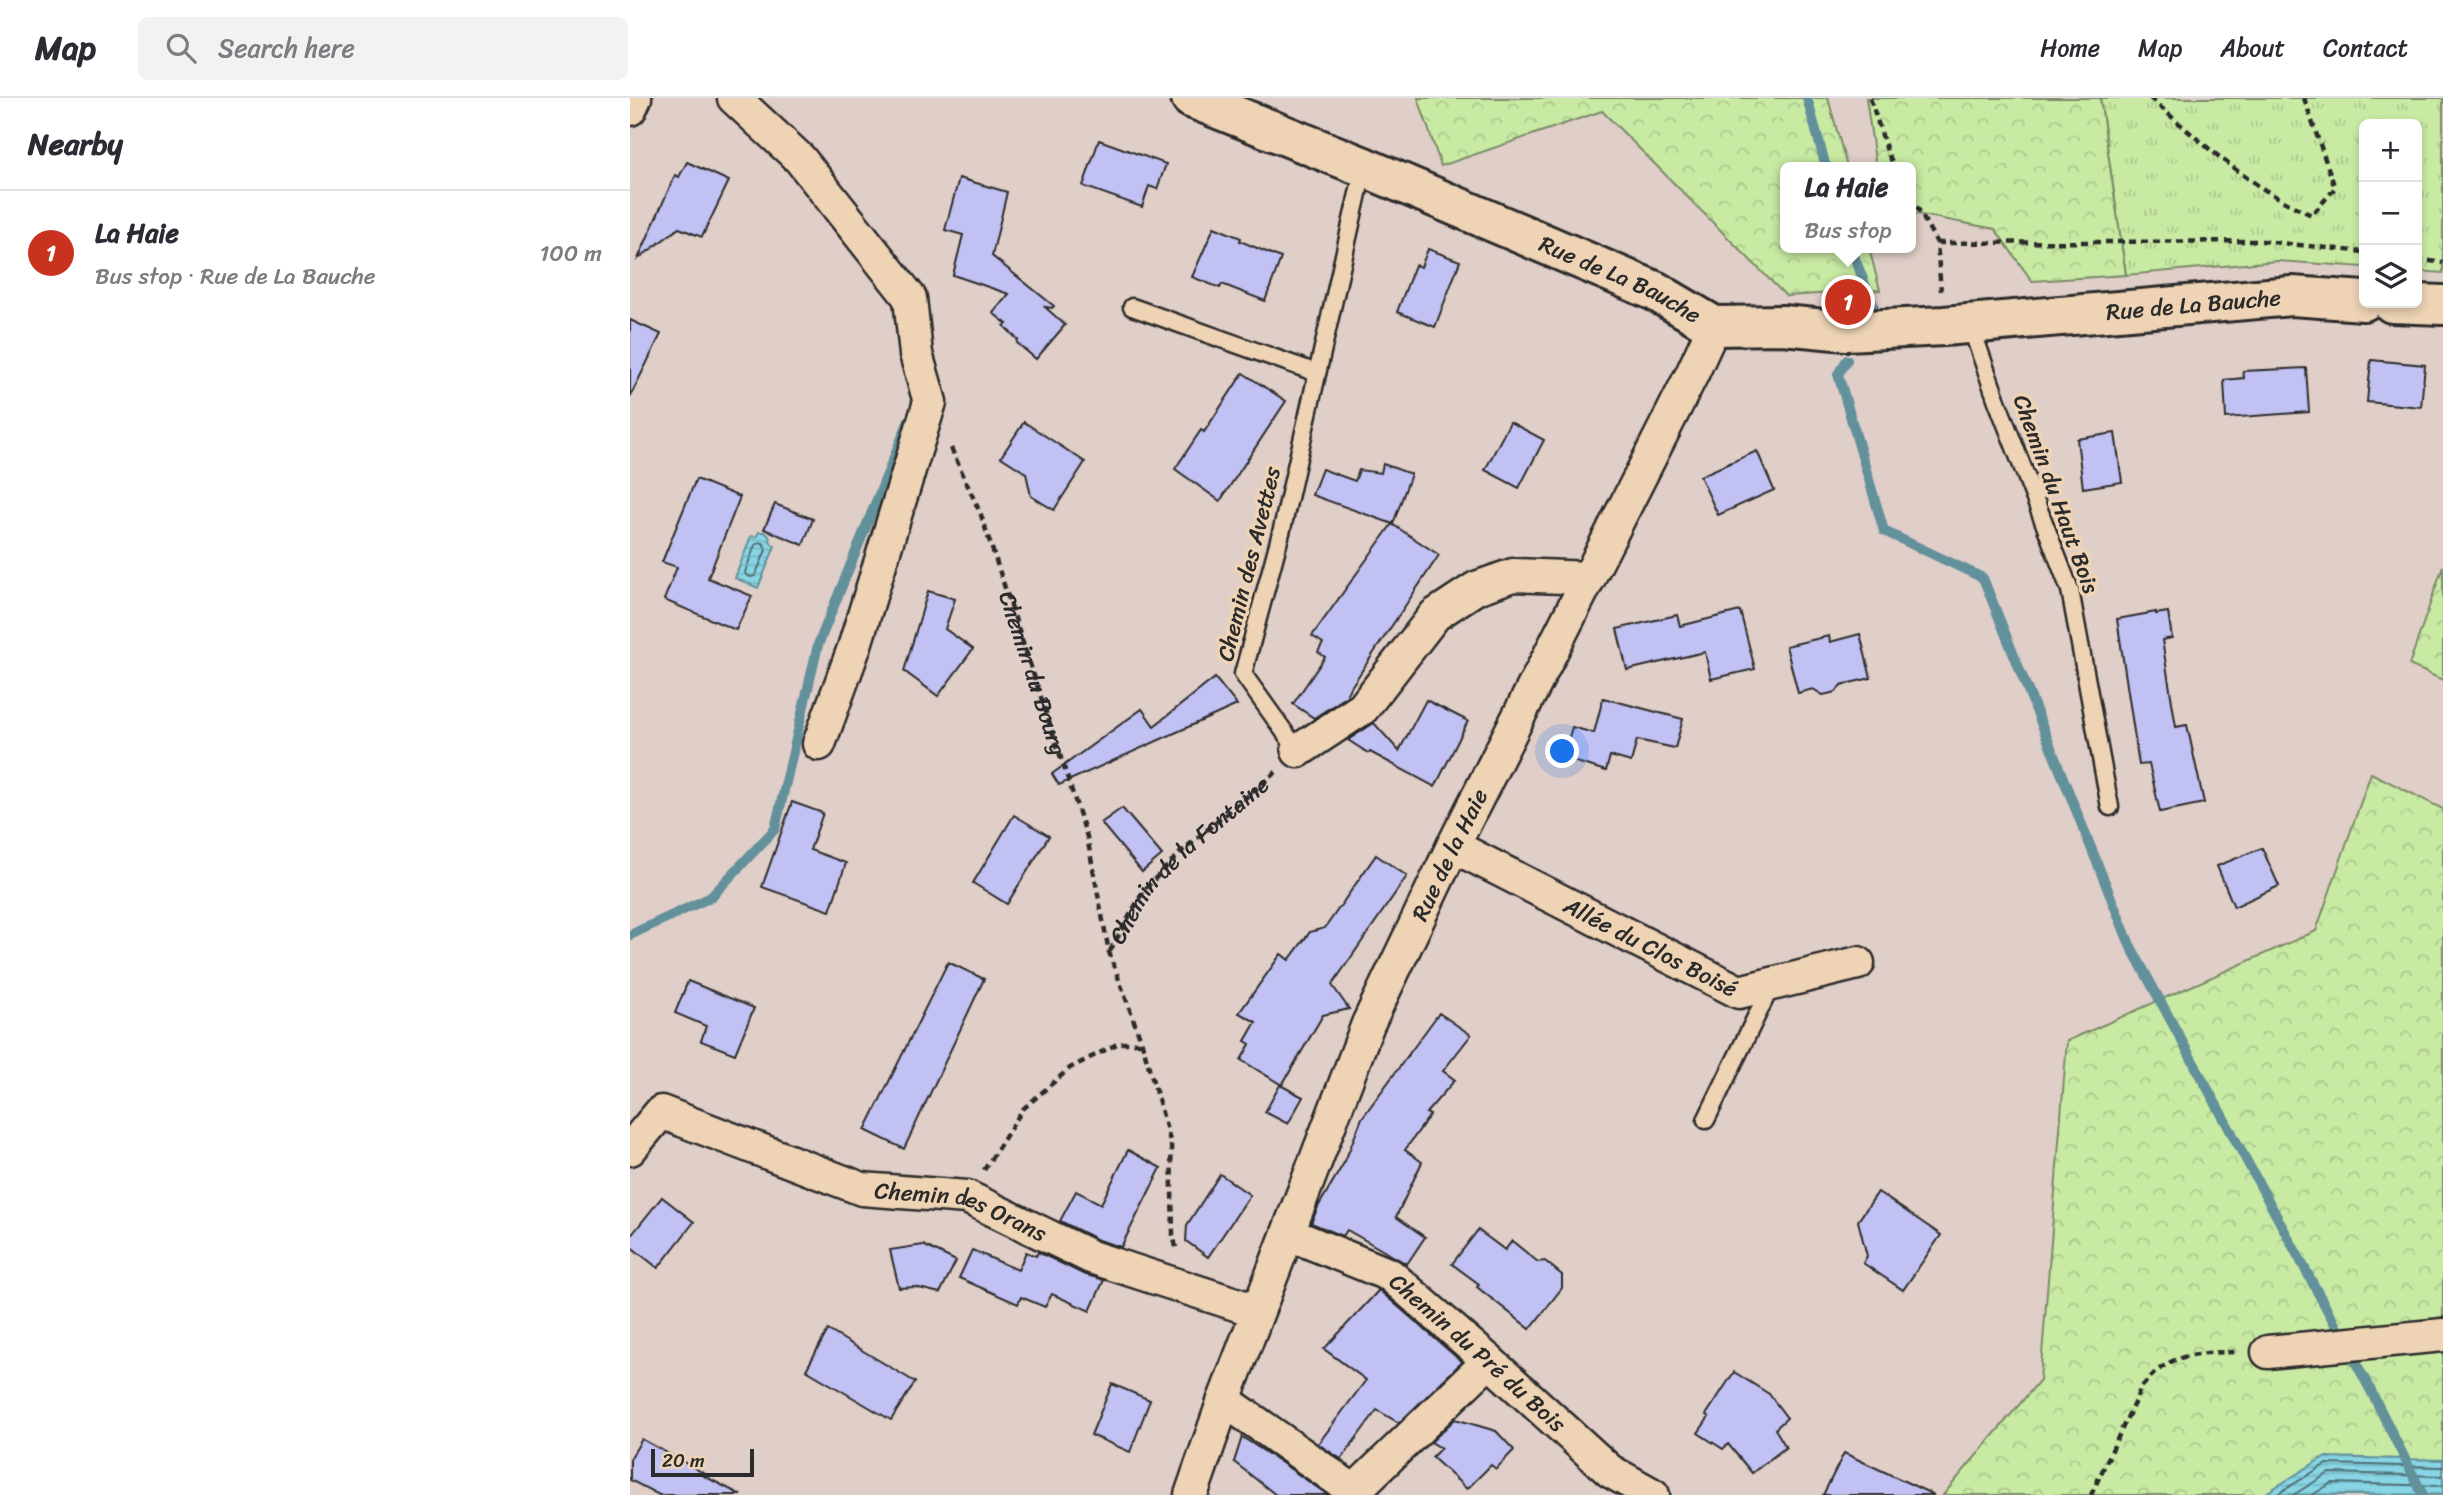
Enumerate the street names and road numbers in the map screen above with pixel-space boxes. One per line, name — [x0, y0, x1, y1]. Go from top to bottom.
street label: Rue de La Bauche — [1533, 223, 1710, 335]
street label: Rue de La Bauche — [2104, 277, 2283, 332]
street label: Chemin du Haut Bois — [2001, 389, 2111, 600]
street label: Chemin des Avettes — [1205, 462, 1293, 666]
street label: Chemin du Bourg — [987, 586, 1079, 761]
street label: Chemin de la Fontaine — [1097, 765, 1279, 952]
street label: Rue de la Haie — [1400, 781, 1499, 928]
street label: Allée du Clos Boisé — [1555, 885, 1745, 1009]
street label: Chemin des Orans — [873, 1170, 1055, 1253]
street label: Chemin du Pré du Bois — [1380, 1262, 1576, 1443]

